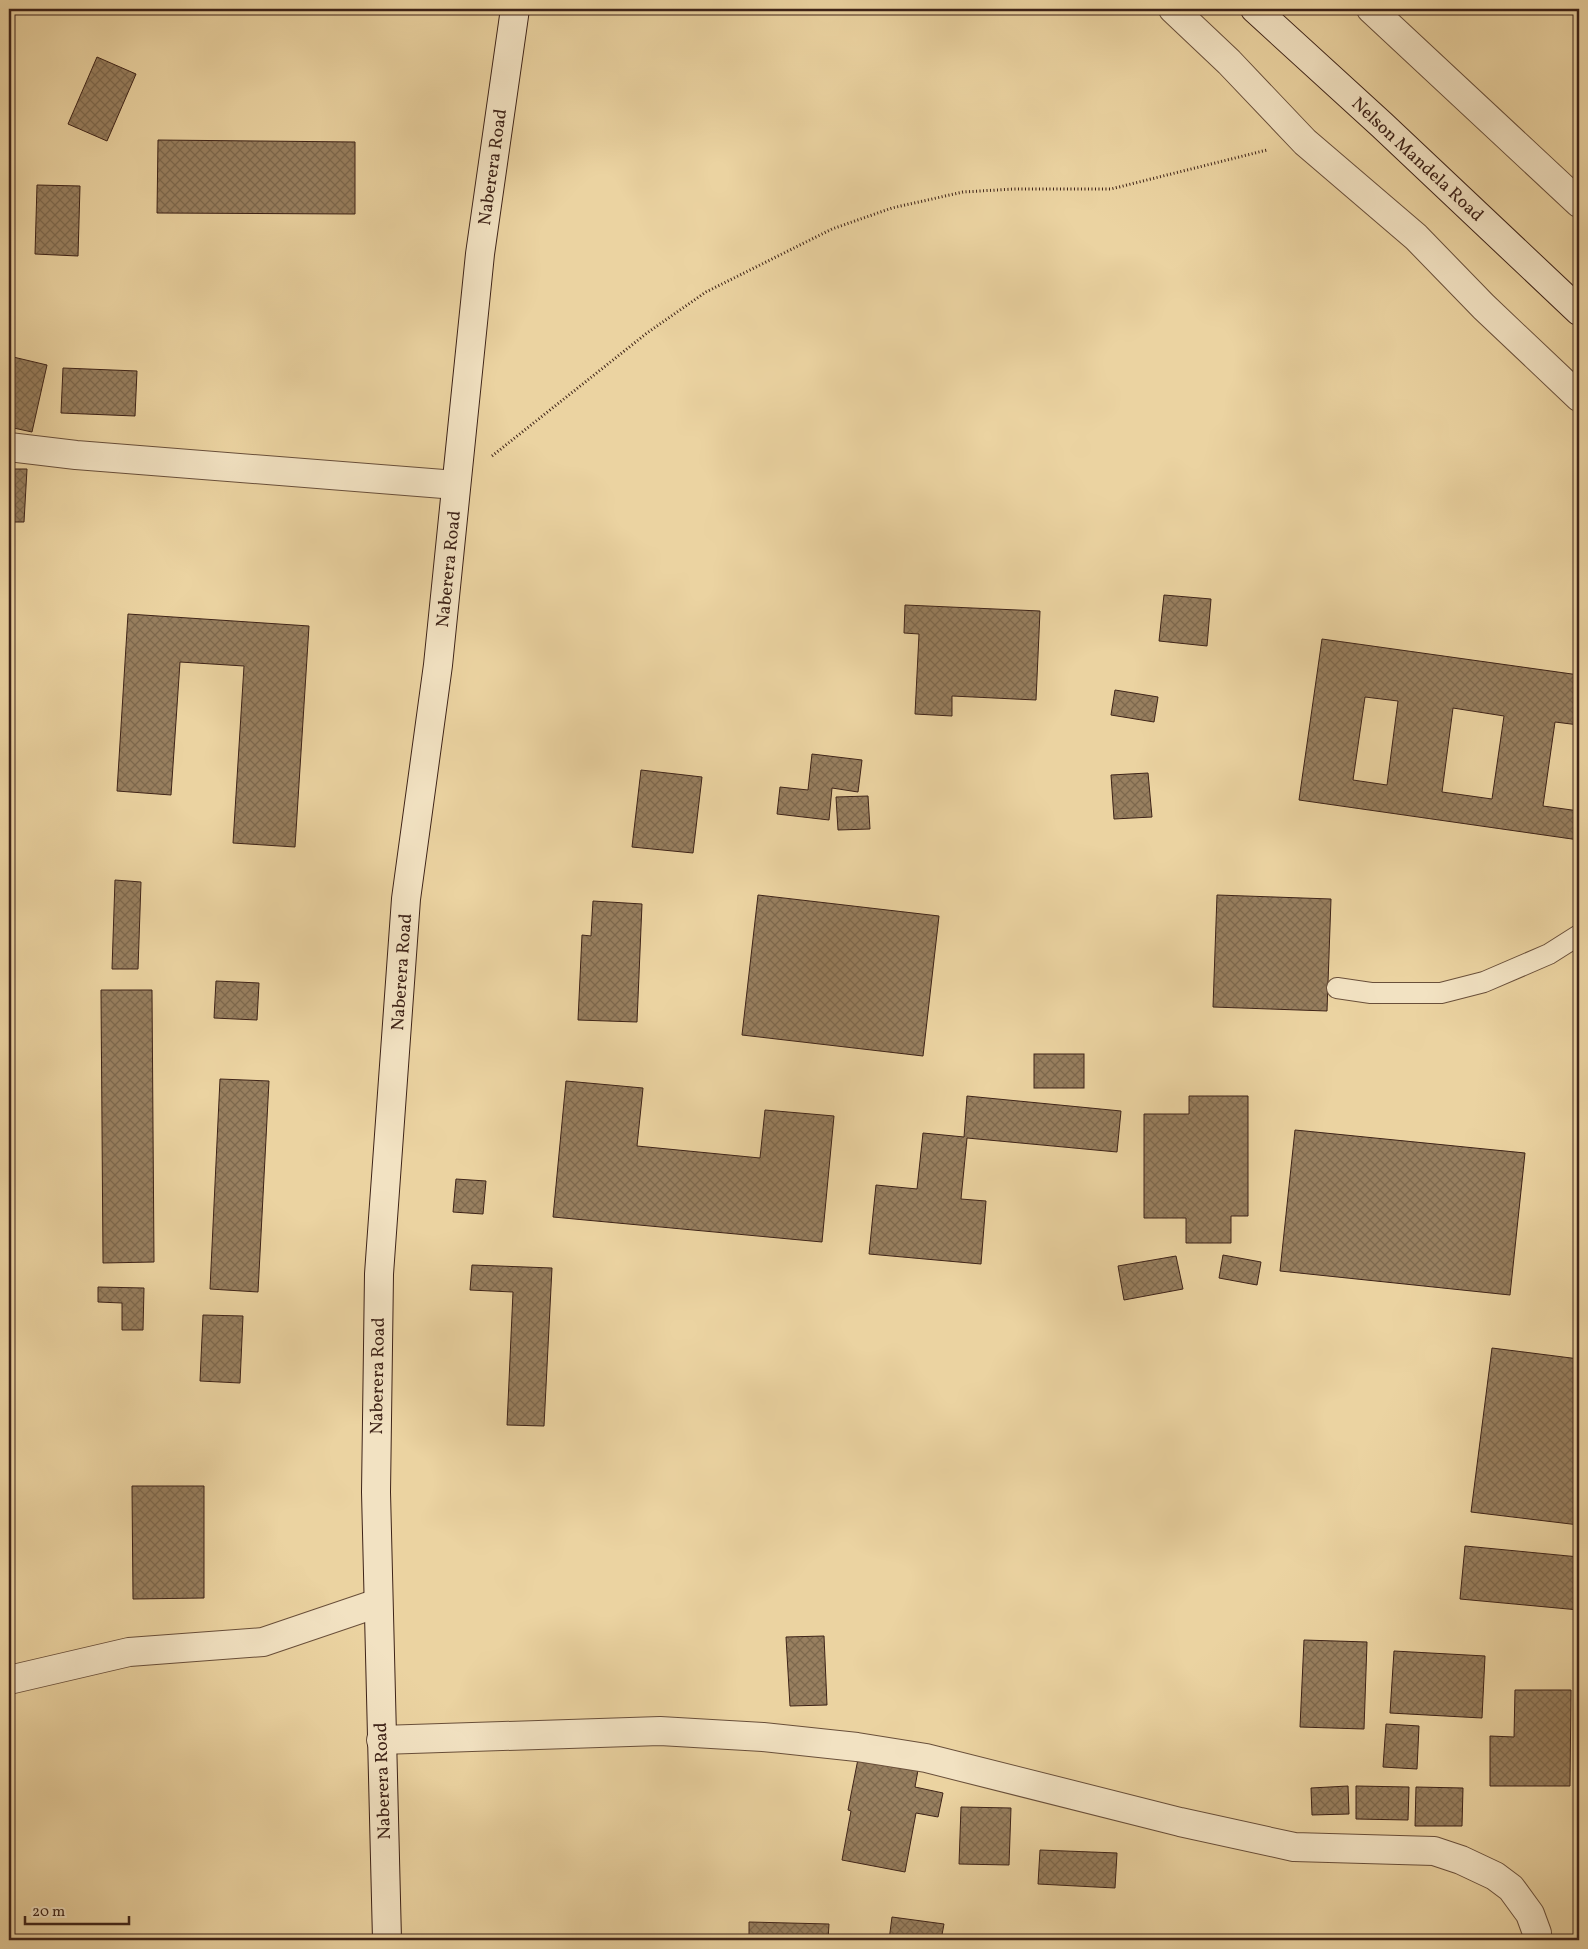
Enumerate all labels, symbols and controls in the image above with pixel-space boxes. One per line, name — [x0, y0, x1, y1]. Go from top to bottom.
street label: Nelson Mandela Road — [1345, 92, 1489, 228]
street label: Naberera Road — [473, 107, 514, 227]
street label: Naberera Road — [431, 509, 468, 629]
street label: Naberera Road — [386, 913, 419, 1032]
street label: Naberera Road — [365, 1317, 392, 1435]
street label: Naberera Road — [369, 1722, 398, 1840]
scale bar — [25, 1894, 129, 1926]
text: 20 m — [32, 1902, 65, 1923]

